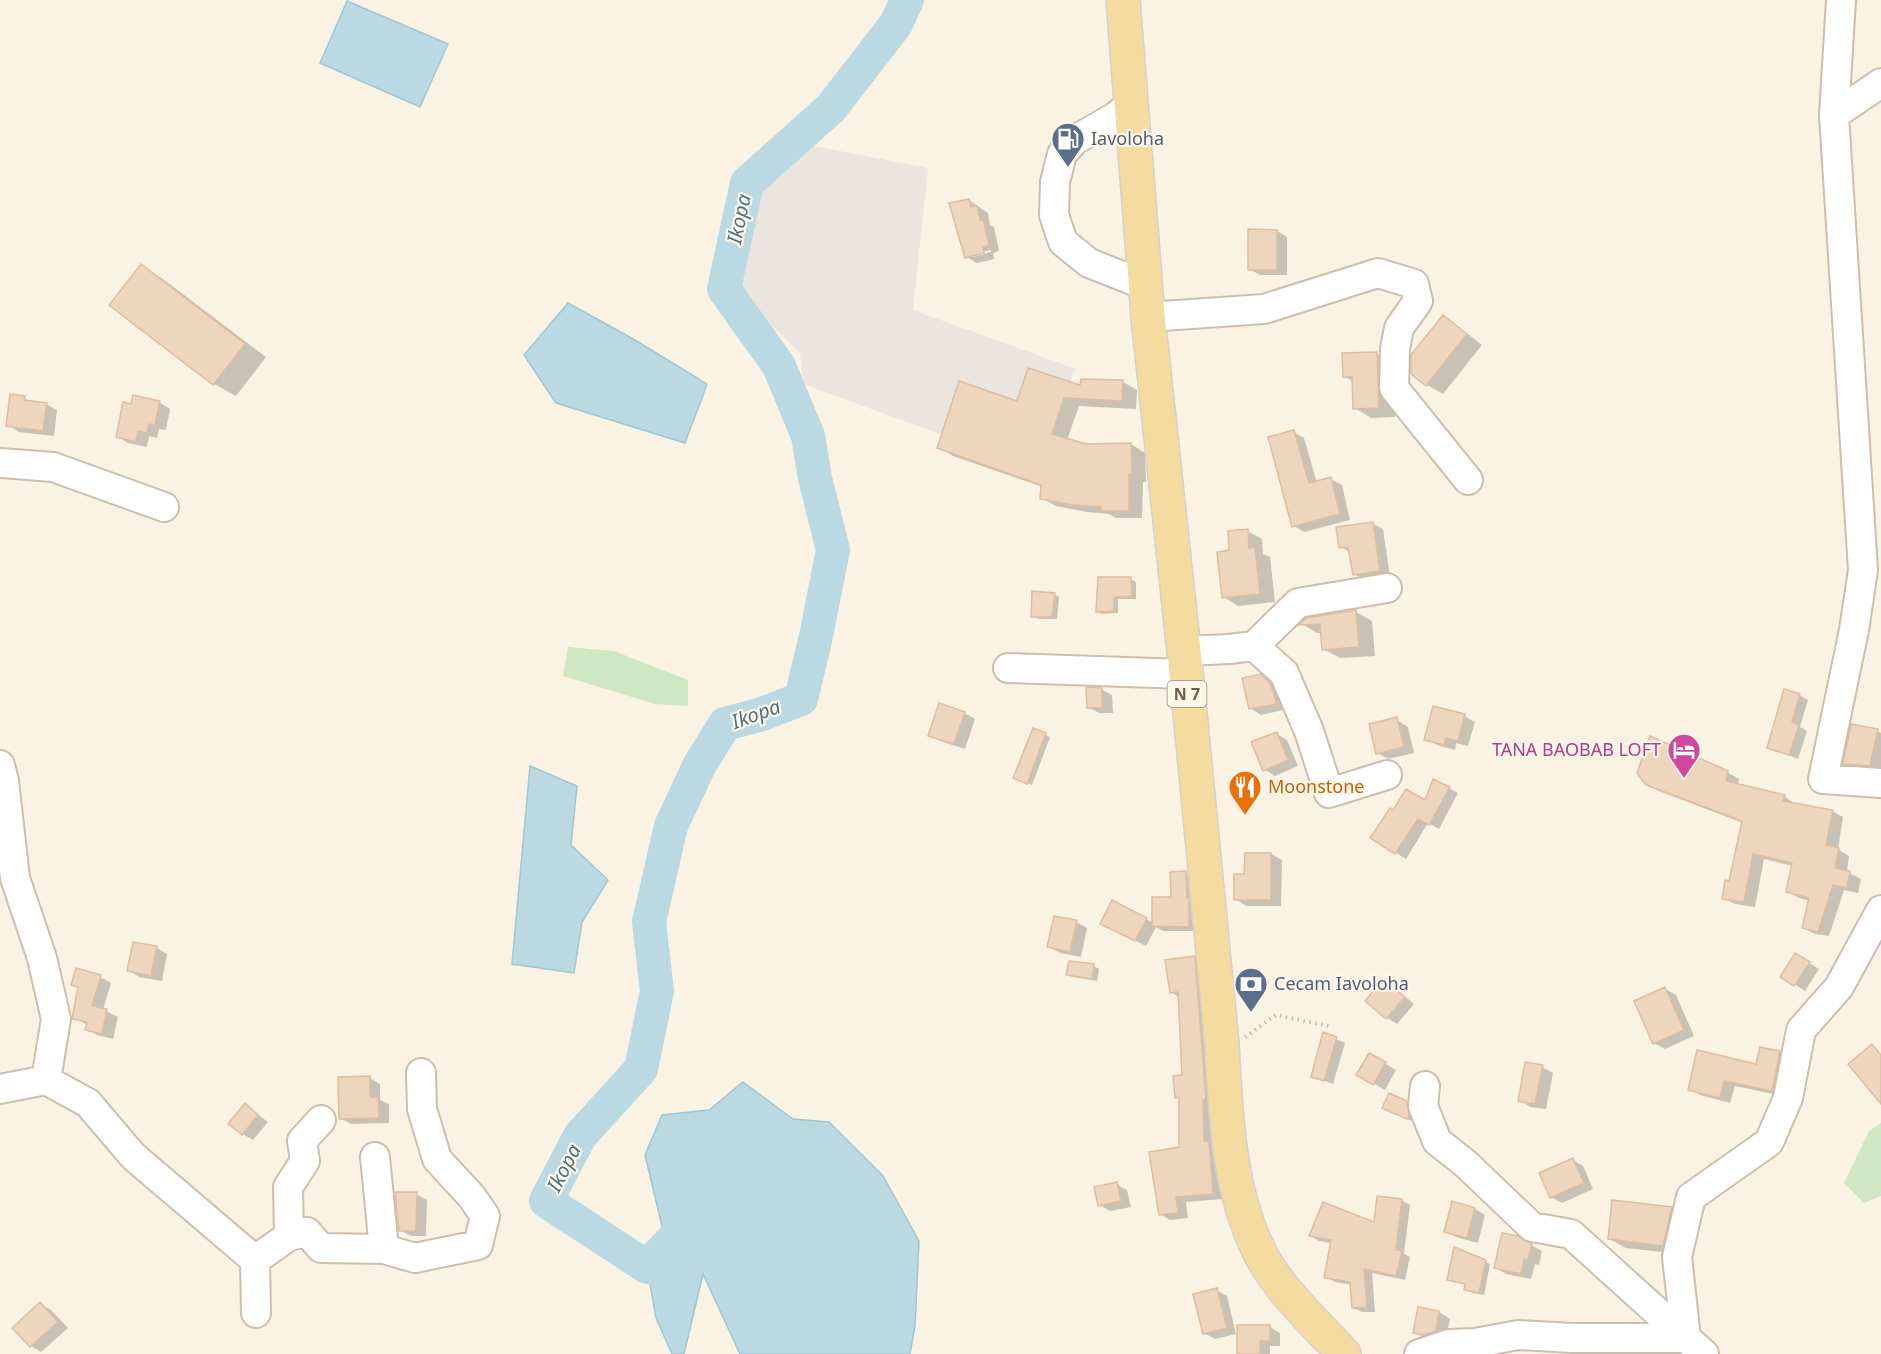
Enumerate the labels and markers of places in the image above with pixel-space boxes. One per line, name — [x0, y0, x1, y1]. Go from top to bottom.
fuel station icon: Iavoloha — [1050, 121, 1086, 168]
place label: Iavoloha — [1091, 126, 1164, 150]
hotel icon: TANA BAOBAB LOFT — [1666, 732, 1702, 779]
place label: TANA BAOBAB LOFT — [1492, 737, 1661, 761]
restaurant icon: Moonstone — [1227, 769, 1263, 816]
place label: Moonstone — [1268, 774, 1365, 798]
bank icon: Cecam Iavoloha — [1233, 966, 1269, 1013]
place label: Cecam Iavoloha — [1274, 971, 1409, 995]

